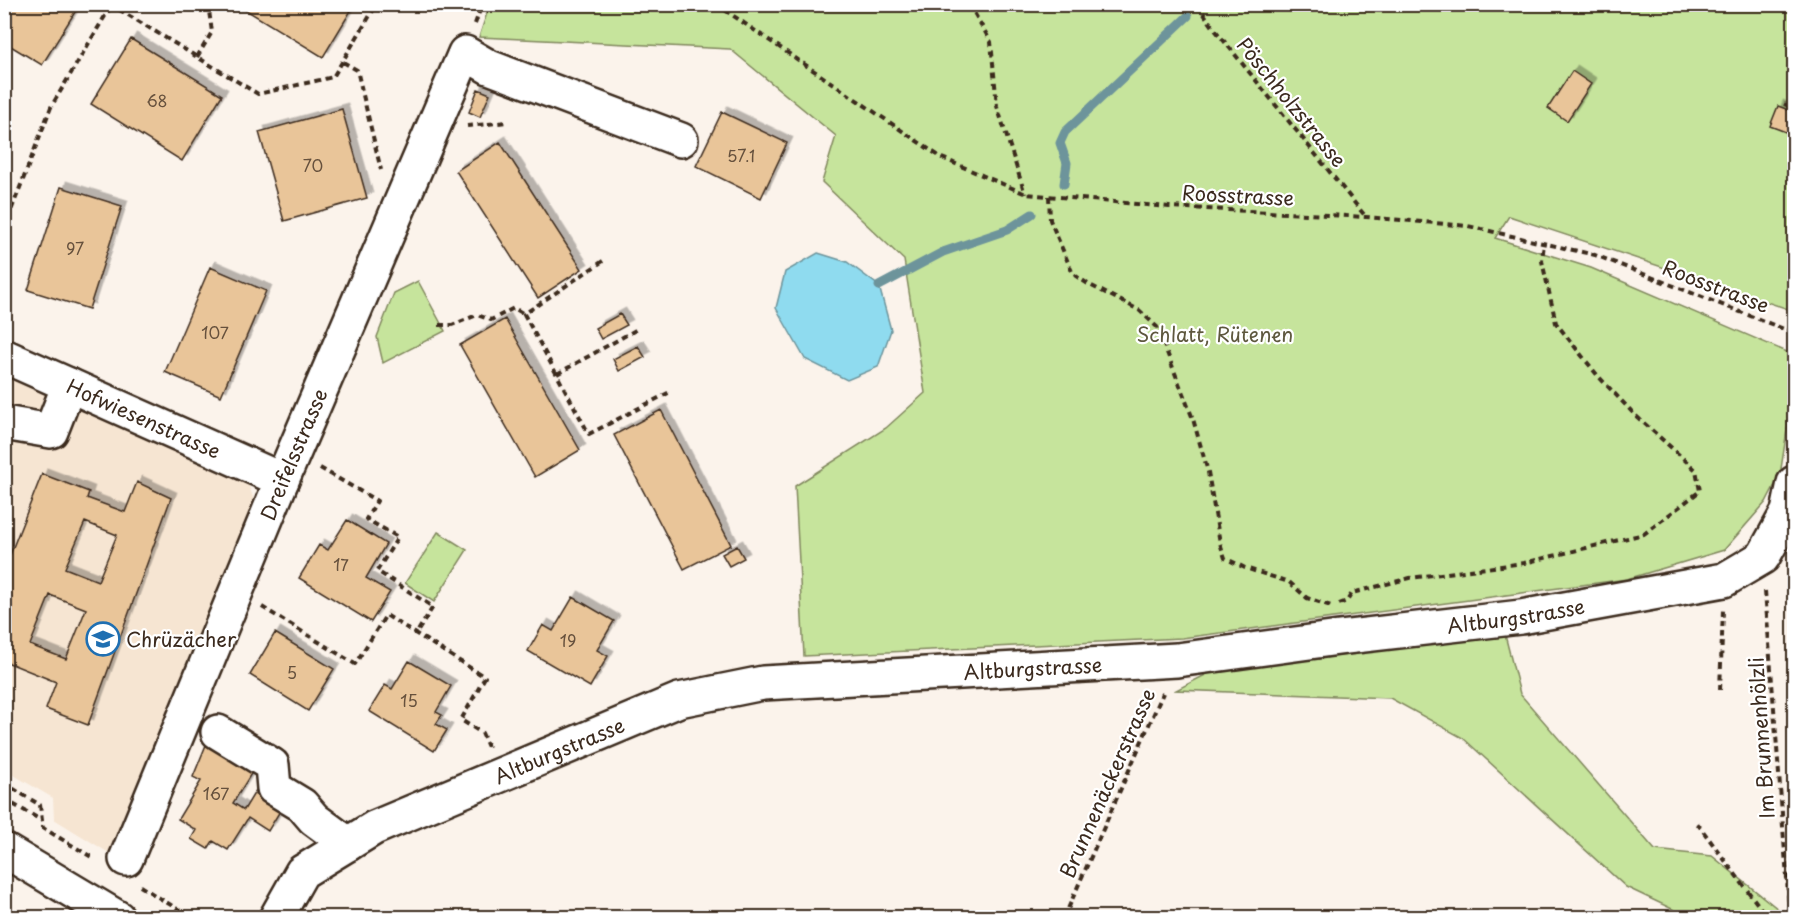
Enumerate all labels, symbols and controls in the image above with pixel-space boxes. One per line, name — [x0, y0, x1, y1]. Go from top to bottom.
street label: Pöschholzstrasse — [1230, 31, 1354, 173]
house number: 68 — [146, 88, 168, 112]
house number: 57.1 — [727, 143, 755, 167]
house number: 70 — [303, 153, 323, 177]
street label: Roosstrasse — [1181, 177, 1295, 213]
house number: 97 — [66, 236, 84, 260]
street label: Roosstrasse — [1658, 252, 1774, 320]
park label: Schlatt, Rütenen — [1137, 319, 1293, 349]
house number: 107 — [201, 320, 229, 344]
street label: Hofwiesenstrasse — [62, 371, 226, 466]
street label: Dreifelsstrasse — [252, 384, 335, 525]
house number: 17 — [333, 552, 349, 576]
street label: Altburgstrasse — [1445, 591, 1587, 640]
school or university icon: Chrüzächer — [85, 621, 121, 657]
place label: Chrüzächer — [126, 624, 237, 654]
house number: 19 — [560, 628, 576, 652]
street label: Altburgstrasse — [963, 649, 1103, 687]
street label: Im Brunnenhölzli — [1740, 656, 1782, 820]
house number: 5 — [287, 660, 297, 684]
street label: Brunnenäckerstrasse — [1052, 683, 1162, 883]
house number: 15 — [400, 688, 418, 712]
street label: Altburgstrasse — [489, 710, 629, 791]
house number: 167 — [203, 781, 229, 805]

